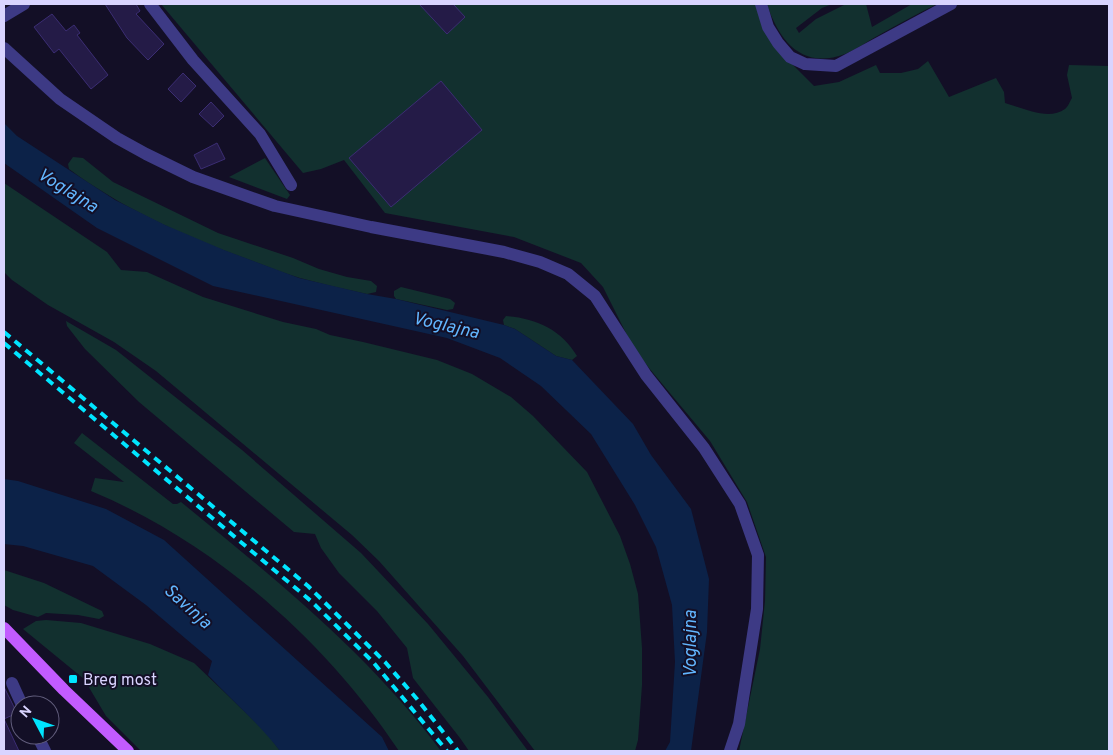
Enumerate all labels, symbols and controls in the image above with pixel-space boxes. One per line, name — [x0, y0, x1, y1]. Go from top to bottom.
water label: Voglajna — [33, 164, 102, 219]
water label: Voglajna — [410, 308, 482, 345]
water label: Savinja — [158, 580, 216, 635]
water label: Voglajna — [680, 610, 703, 678]
place label: Breg most — [83, 671, 157, 691]
marker: Breg most — [67, 673, 79, 685]
north arrow — [10, 695, 60, 745]
text: N — [17, 703, 36, 722]

